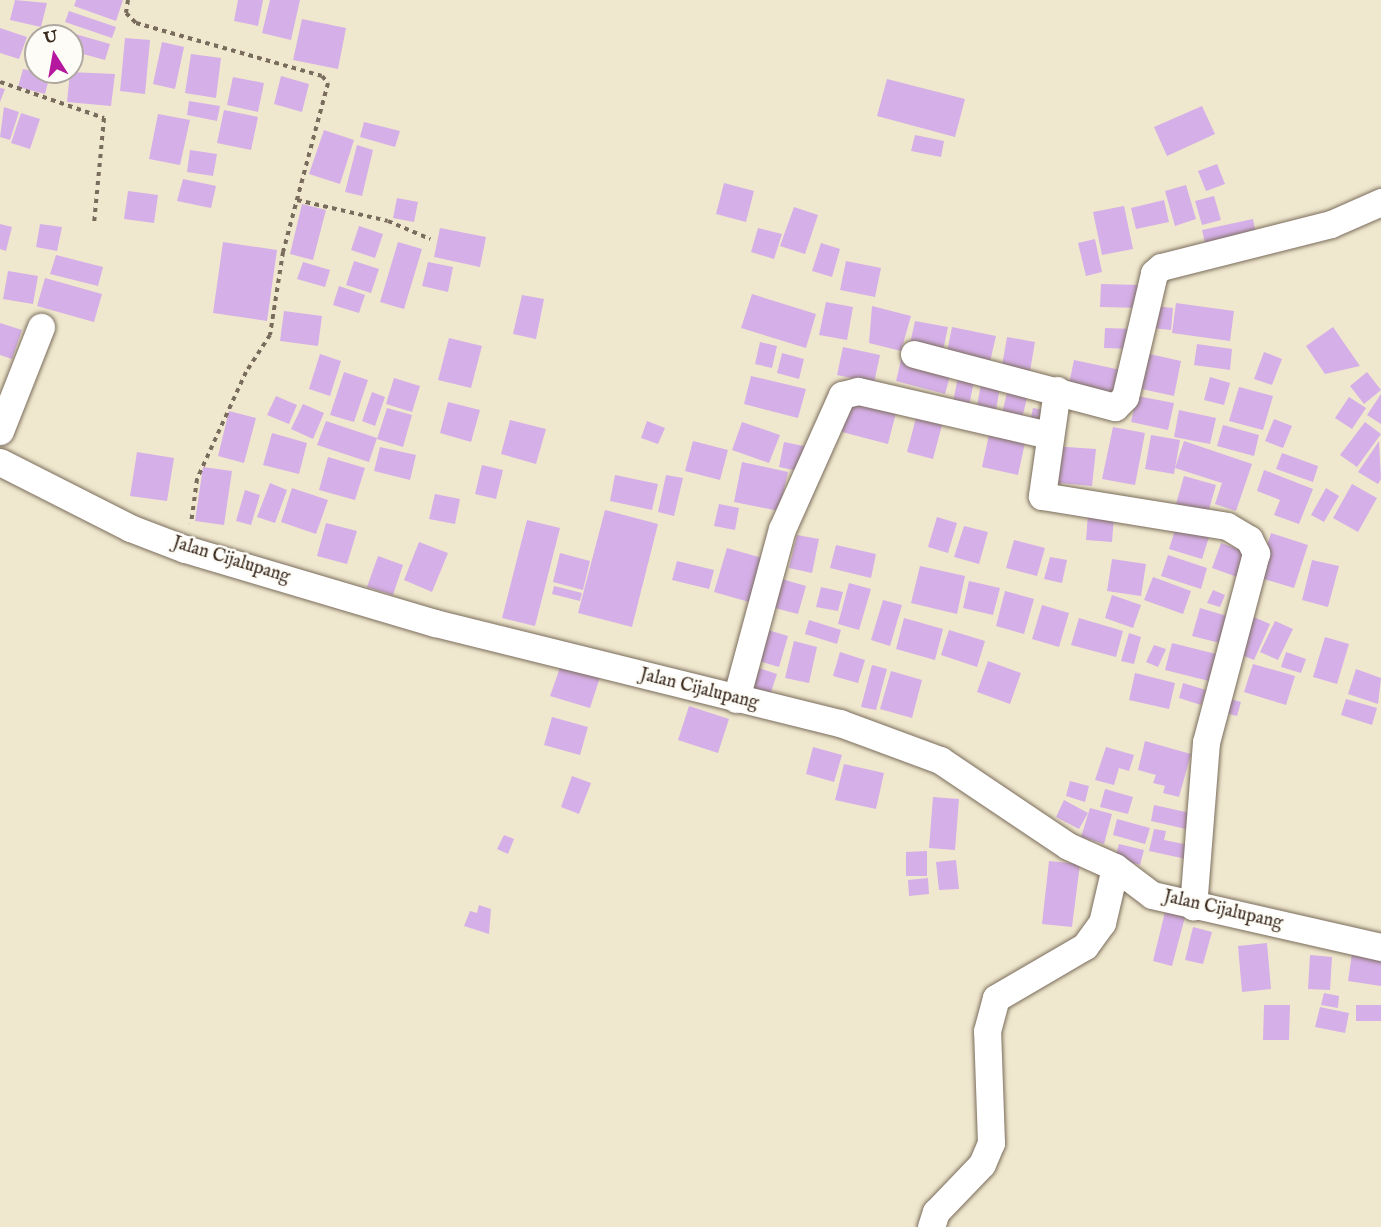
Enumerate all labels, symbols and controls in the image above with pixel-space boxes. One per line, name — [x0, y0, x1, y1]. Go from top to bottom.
north arrow — [24, 24, 84, 84]
text: U — [42, 27, 59, 49]
street label: Jalan Cijalupang — [170, 533, 292, 589]
street label: Jalan Cijalupang — [637, 665, 761, 715]
street label: Jalan Cijalupang — [1161, 887, 1285, 935]

